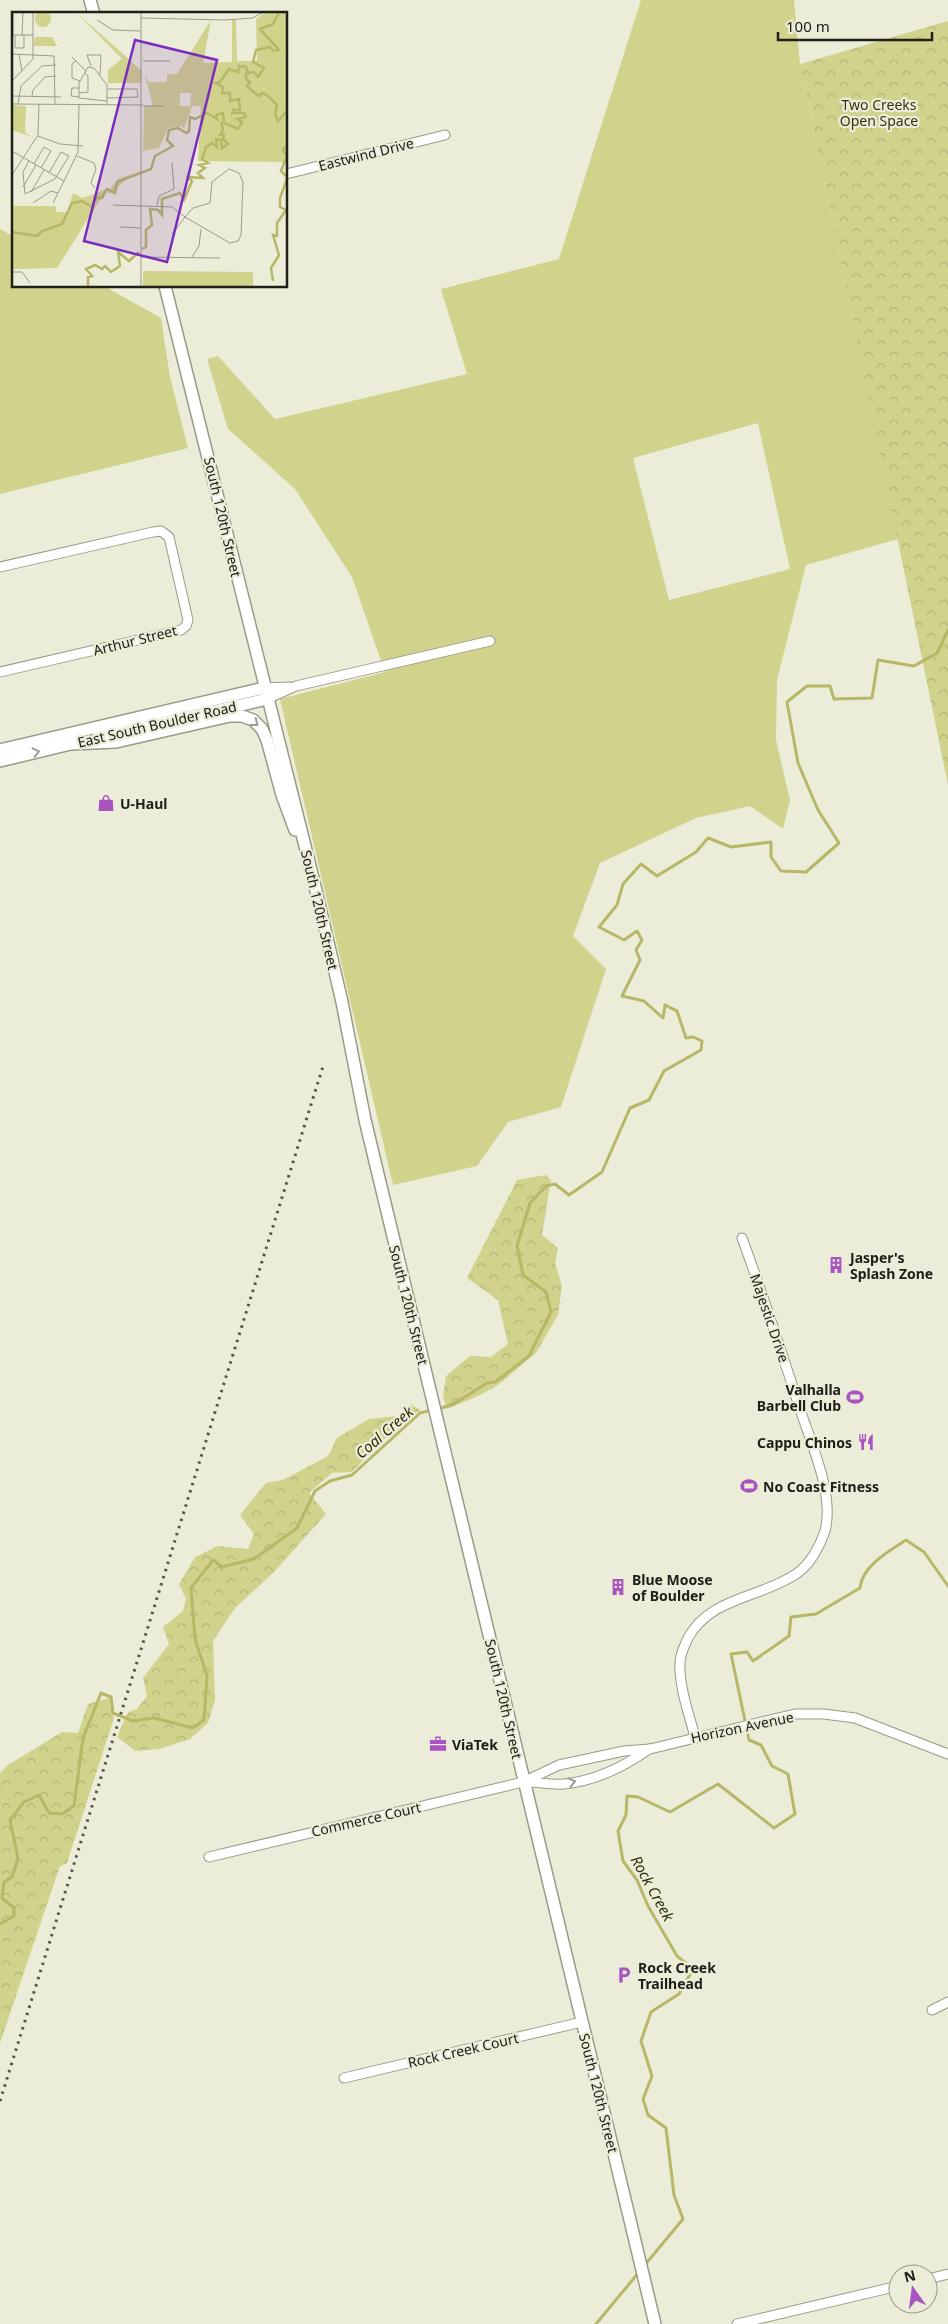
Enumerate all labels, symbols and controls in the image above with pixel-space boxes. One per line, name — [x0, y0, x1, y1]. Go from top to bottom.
scale bar — [778, 10, 932, 42]
inset map — [12, 12, 288, 288]
text: 100 m — [786, 16, 830, 36]
park label: Two Creeks Open Space — [840, 95, 918, 130]
street label: Eastwind Drive — [316, 133, 416, 175]
street label: South 120th Street — [200, 455, 246, 579]
street label: Arthur Street — [91, 620, 179, 660]
street label: East South Boulder Road — [76, 696, 238, 752]
one-way arrow — [249, 717, 258, 726]
one-way arrow — [31, 747, 40, 758]
shop icon: U-Haul — [96, 793, 116, 813]
place label: U-Haul — [120, 794, 167, 813]
street label: South 120th Street — [297, 848, 343, 972]
street label: South 120th Street — [385, 1243, 433, 1367]
place label: Jasper's Splash Zone — [848, 1248, 933, 1283]
building icon: Jasper's Splash Zone — [826, 1255, 846, 1275]
street label: Majestic Drive — [746, 1271, 794, 1365]
place label: Valhalla Barbell Club — [757, 1380, 841, 1415]
sports icon: Valhalla Barbell Club — [845, 1387, 865, 1407]
water label: Coal Creek — [351, 1401, 418, 1463]
restaurant icon: Cappu Chinos — [856, 1432, 876, 1452]
place label: Cappu Chinos — [757, 1433, 852, 1452]
sports icon: No Coast Fitness — [739, 1476, 759, 1496]
place label: No Coast Fitness — [763, 1477, 879, 1496]
place label: Blue Moose of Boulder — [632, 1570, 713, 1605]
building icon: Blue Moose of Boulder — [608, 1577, 628, 1597]
street label: South 120th Street — [481, 1637, 527, 1761]
street label: Horizon Avenue — [689, 1707, 795, 1747]
office icon: ViaTek — [428, 1734, 448, 1754]
place label: ViaTek — [452, 1735, 498, 1754]
one-way arrow — [567, 1777, 576, 1788]
street label: Commerce Court — [309, 1797, 423, 1841]
water label: Rock Creek — [627, 1852, 679, 1925]
place label: Rock Creek Trailhead — [638, 1958, 716, 1993]
parking icon: Rock Creek Trailhead — [614, 1965, 634, 1985]
street label: Rock Creek Court — [406, 2028, 520, 2072]
street label: South 120th Street — [575, 2031, 623, 2155]
north arrow — [888, 2264, 938, 2314]
text: N — [902, 2265, 918, 2286]

